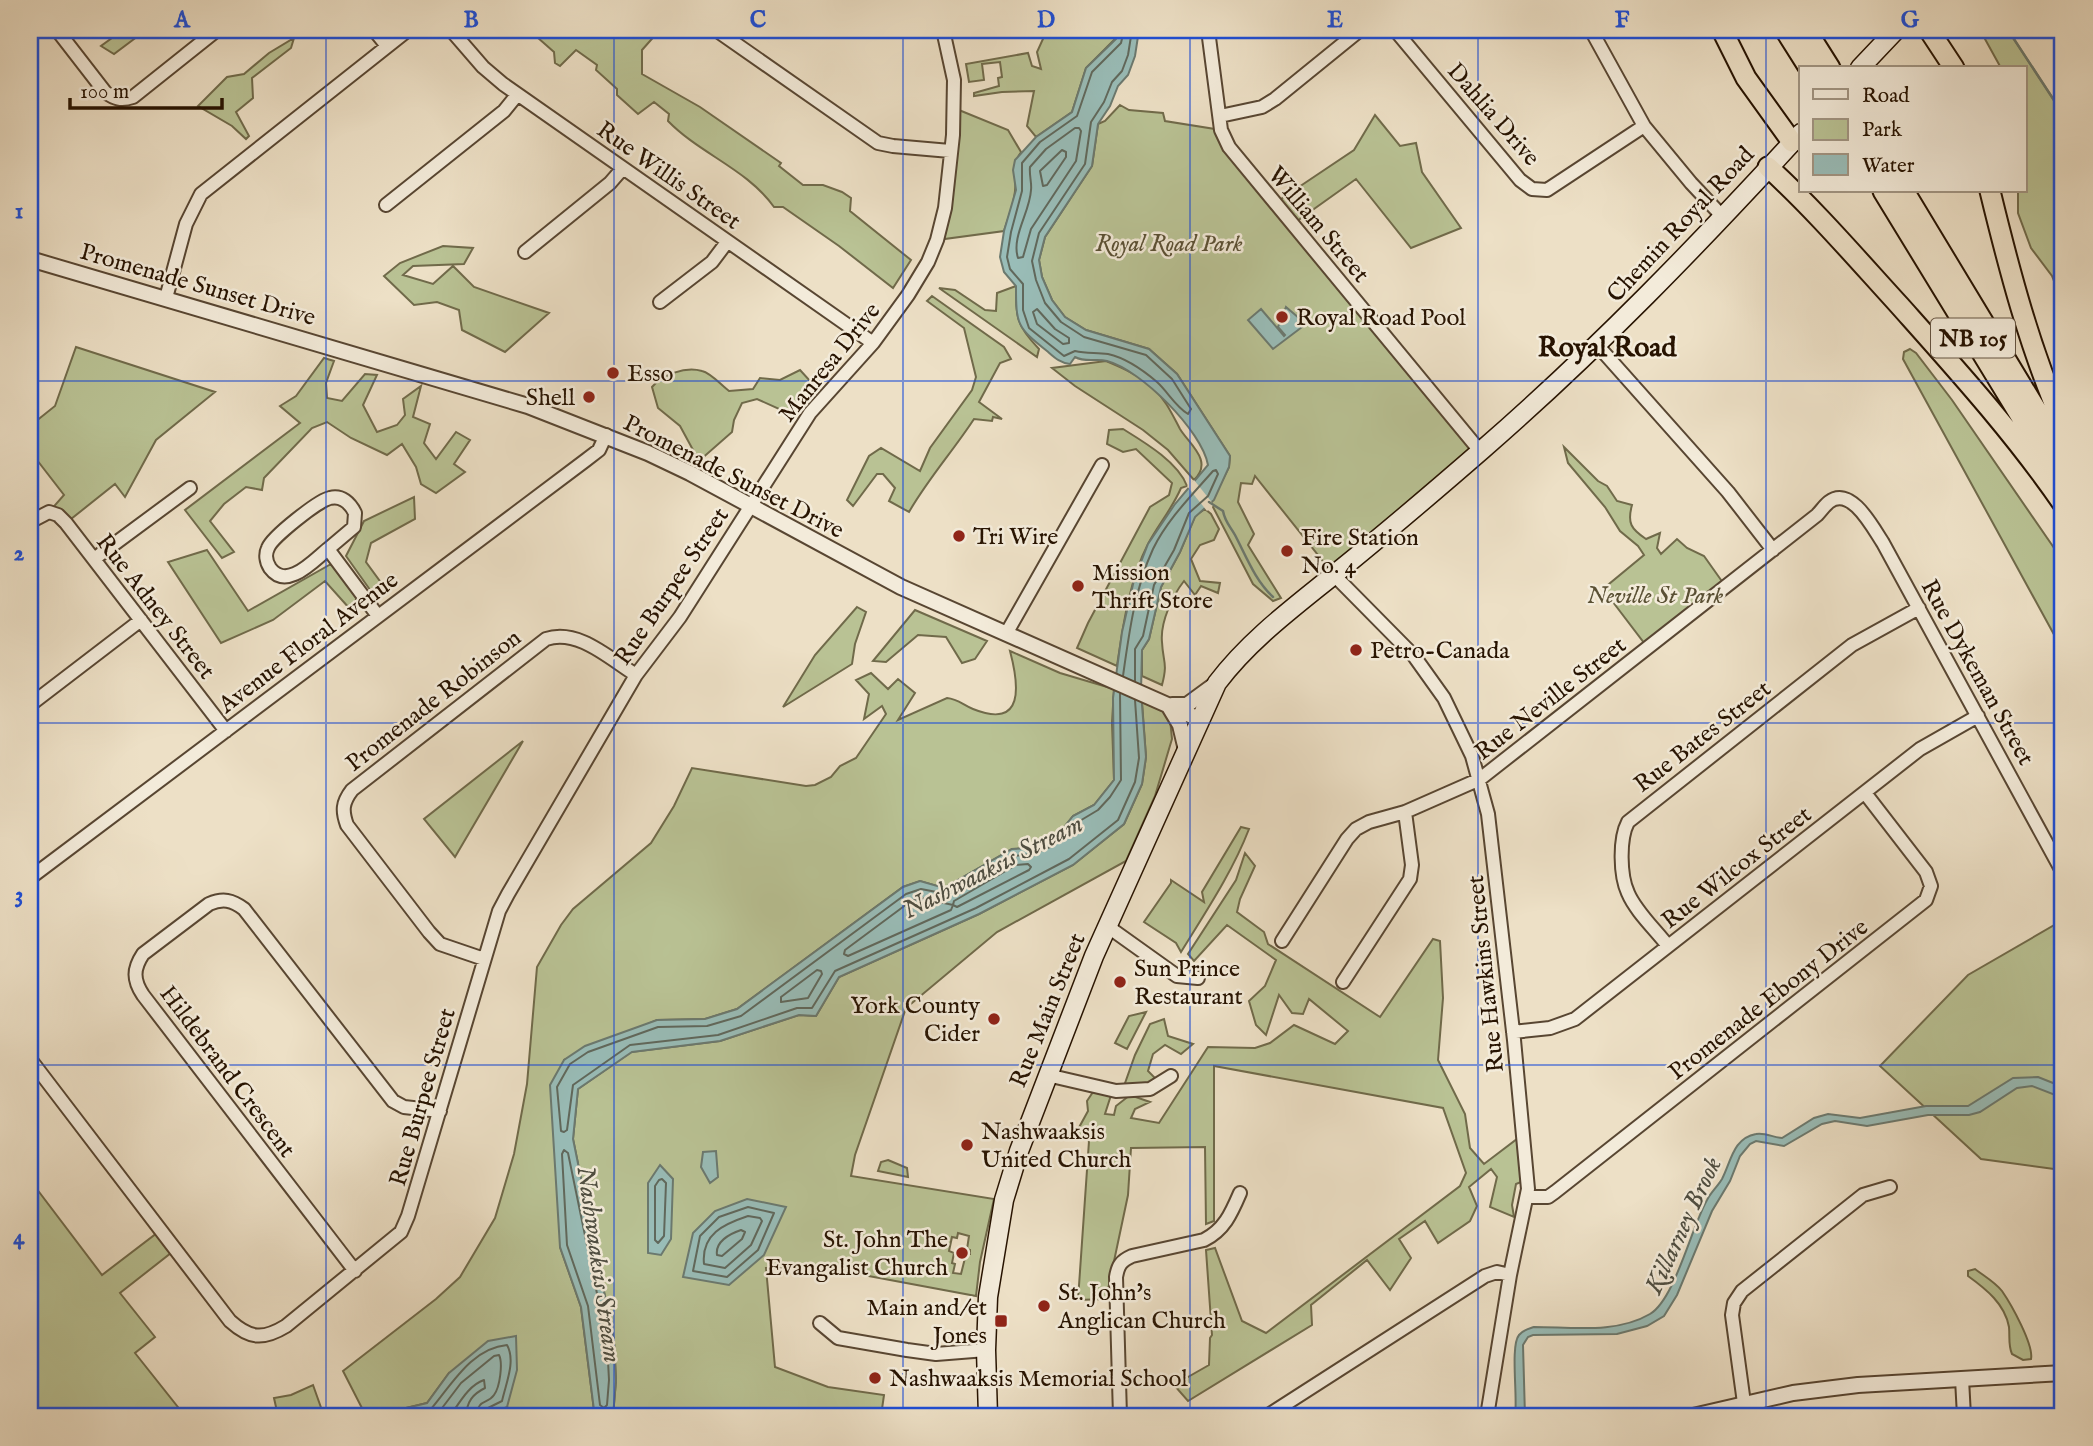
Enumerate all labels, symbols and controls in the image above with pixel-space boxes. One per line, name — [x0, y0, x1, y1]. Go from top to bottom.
text: A — [173, 6, 191, 35]
text: B — [463, 6, 479, 35]
text: C — [750, 6, 767, 35]
text: D — [1037, 6, 1055, 35]
text: E — [1327, 6, 1343, 35]
text: F — [1615, 6, 1630, 35]
text: G — [1901, 6, 1920, 35]
street label: Dahlia Drive — [1440, 57, 1546, 173]
scale bar — [70, 66, 222, 110]
legend — [1799, 66, 2026, 192]
text: 100 m — [80, 79, 129, 106]
text: Road — [1862, 83, 1910, 110]
street label: Rue Willis Street — [590, 115, 746, 237]
text: Park — [1862, 117, 1903, 144]
street label: Chemin Royal Road — [1601, 140, 1762, 310]
text: Water — [1862, 153, 1915, 180]
street label: William Street — [1260, 160, 1376, 290]
text: 1 — [15, 197, 23, 226]
park label: Royal Road Park — [1095, 229, 1243, 260]
street label: Promenade Sunset Drive — [76, 237, 319, 334]
street label: Manresa Drive — [772, 297, 888, 429]
place label: Royal Road Pool — [1296, 303, 1466, 334]
marker: Royal Road Pool — [1274, 309, 1290, 325]
road number: NB 105 — [1931, 318, 2015, 358]
district label: Royal Road — [1538, 331, 1677, 366]
place label: Esso — [627, 359, 674, 390]
marker: Esso — [605, 365, 621, 381]
place label: Shell — [526, 383, 575, 414]
marker: Shell — [581, 389, 597, 405]
street label: Promenade Sunset Drive — [618, 408, 849, 546]
street label: Rue Burpee Street — [608, 502, 737, 672]
place label: Tri Wire — [973, 522, 1058, 553]
place label: Fire Station No. 4 — [1301, 523, 1419, 582]
street label: Rue Adney Street — [88, 528, 221, 686]
marker: Tri Wire — [951, 528, 967, 544]
text: 2 — [14, 539, 25, 568]
marker: Fire Station No. 4 — [1279, 543, 1295, 559]
place label: Mission Thrift Store — [1092, 558, 1213, 617]
street label: Avenue Floral Avenue — [212, 565, 405, 722]
street label: Rue Dykeman Street — [1913, 574, 2041, 771]
marker: Mission Thrift Store — [1070, 578, 1086, 594]
park label: Neville St Park — [1587, 581, 1724, 612]
street label: Promenade Robinson — [340, 623, 528, 779]
street label: Rue Neville Street — [1469, 630, 1633, 768]
place label: Petro-Canada — [1370, 636, 1510, 667]
marker: Petro-Canada — [1348, 642, 1364, 658]
street label: Rue Bates Street — [1628, 674, 1778, 800]
street label: Rue Wilcox Street — [1656, 800, 1818, 936]
water label: Nashwaaksis Stream — [897, 808, 1089, 927]
street label: Rue Hawkins Street — [1461, 874, 1512, 1074]
text: 3 — [15, 881, 23, 910]
street label: Promenade Ebony Drive — [1663, 912, 1875, 1088]
street label: Rue Main Street — [1003, 929, 1093, 1092]
place label: Sun Prince Restaurant — [1134, 954, 1243, 1013]
marker: Sun Prince Restaurant — [1112, 974, 1128, 990]
street label: Hildebrand Crescent — [152, 980, 302, 1164]
place label: York County Cider — [850, 991, 980, 1050]
street label: Rue Burpee Street — [383, 1005, 464, 1190]
marker: York County Cider — [986, 1011, 1002, 1027]
place label: Nashwaaksis United Church — [981, 1117, 1131, 1176]
marker: Nashwaaksis United Church — [959, 1137, 975, 1153]
water label: Killarney Brook — [1637, 1151, 1730, 1300]
water label: Nashwaaksis Stream — [568, 1164, 629, 1365]
text: 4 — [13, 1223, 25, 1252]
place label: St. John The Evangalist Church — [765, 1225, 948, 1284]
marker: St. John The Evangalist Church — [954, 1245, 970, 1261]
place label: St. John's Anglican Church — [1057, 1278, 1226, 1337]
place label: Main and/et Jones — [866, 1293, 987, 1352]
marker: St. John's Anglican Church — [1036, 1298, 1052, 1314]
marker: Main and/et Jones — [993, 1313, 1009, 1329]
place label: Nashwaaksis Memorial School — [889, 1364, 1188, 1395]
marker: Nashwaaksis Memorial School — [867, 1370, 883, 1386]

